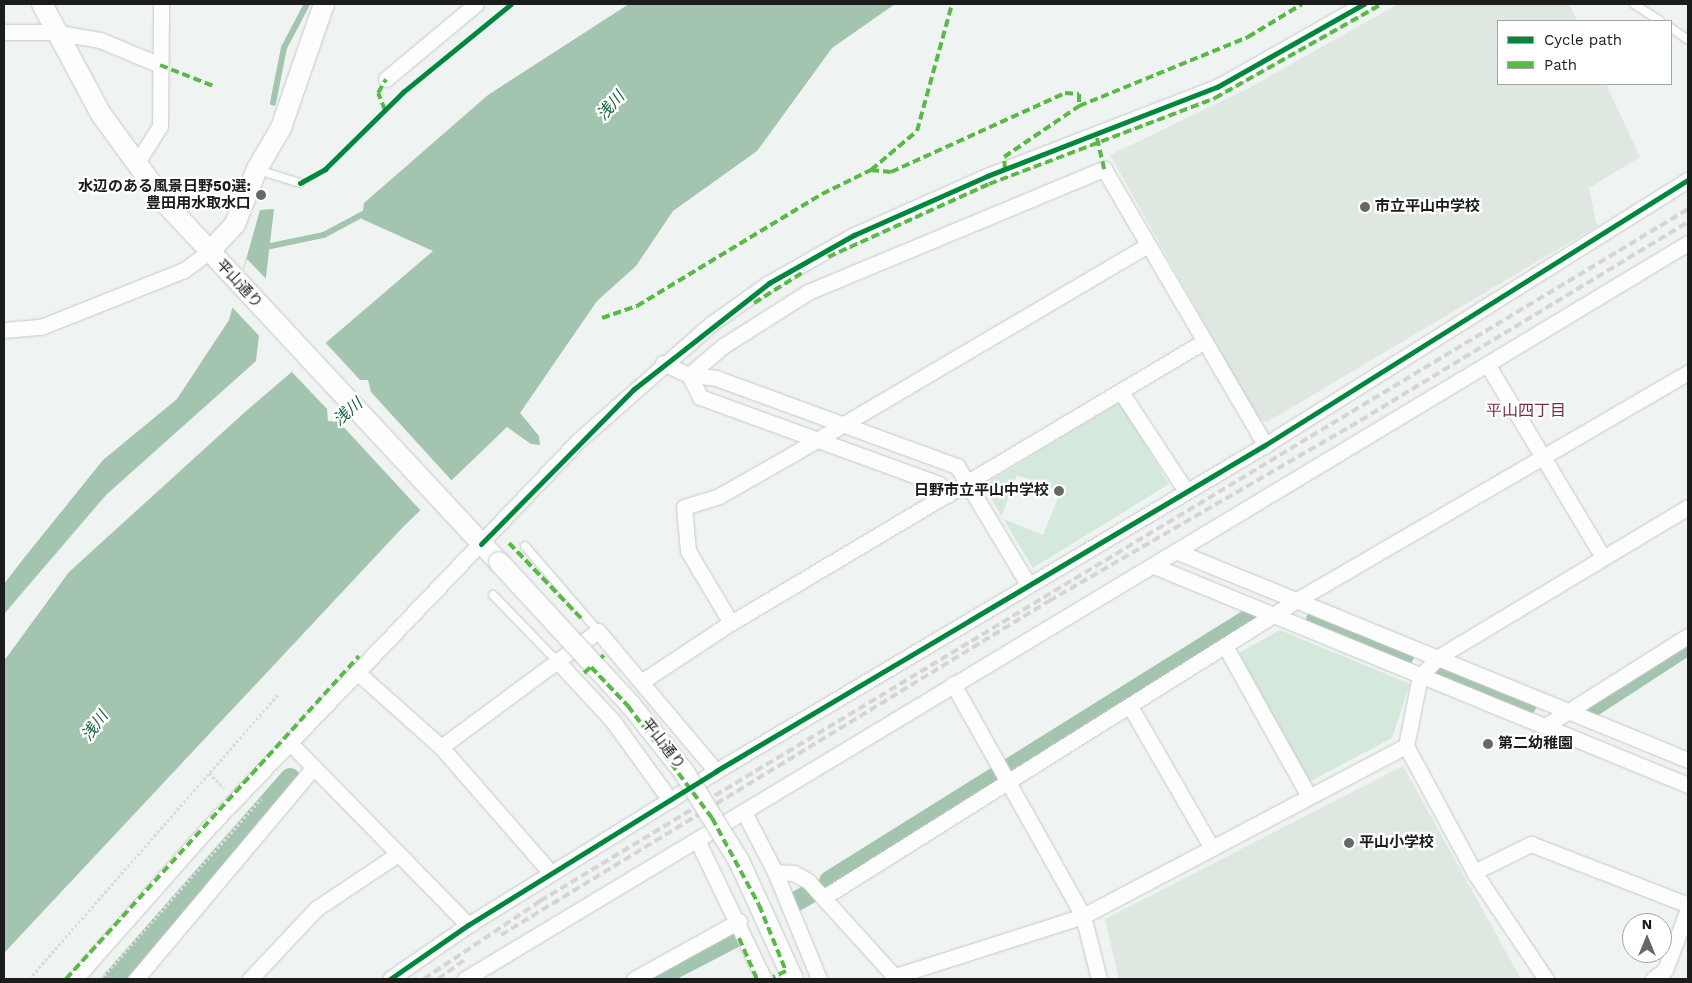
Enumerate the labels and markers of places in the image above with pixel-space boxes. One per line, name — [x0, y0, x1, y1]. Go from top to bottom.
place label: 水辺のある風景日野50選: 豊田用水取水口 — [78, 177, 251, 212]
marker: 水辺のある風景日野50選: 豊田用水取水口 — [255, 189, 267, 201]
place label: 市立平山中学校 — [1375, 198, 1480, 216]
marker: 市立平山中学校 — [1359, 201, 1371, 213]
place label: 日野市立平山中学校 — [914, 482, 1049, 500]
marker: 日野市立平山中学校 — [1053, 485, 1065, 497]
place label: 第二幼稚園 — [1498, 735, 1573, 753]
marker: 第二幼稚園 — [1482, 738, 1494, 750]
place label: 平山小学校 — [1359, 834, 1434, 852]
marker: 平山小学校 — [1343, 837, 1355, 849]

